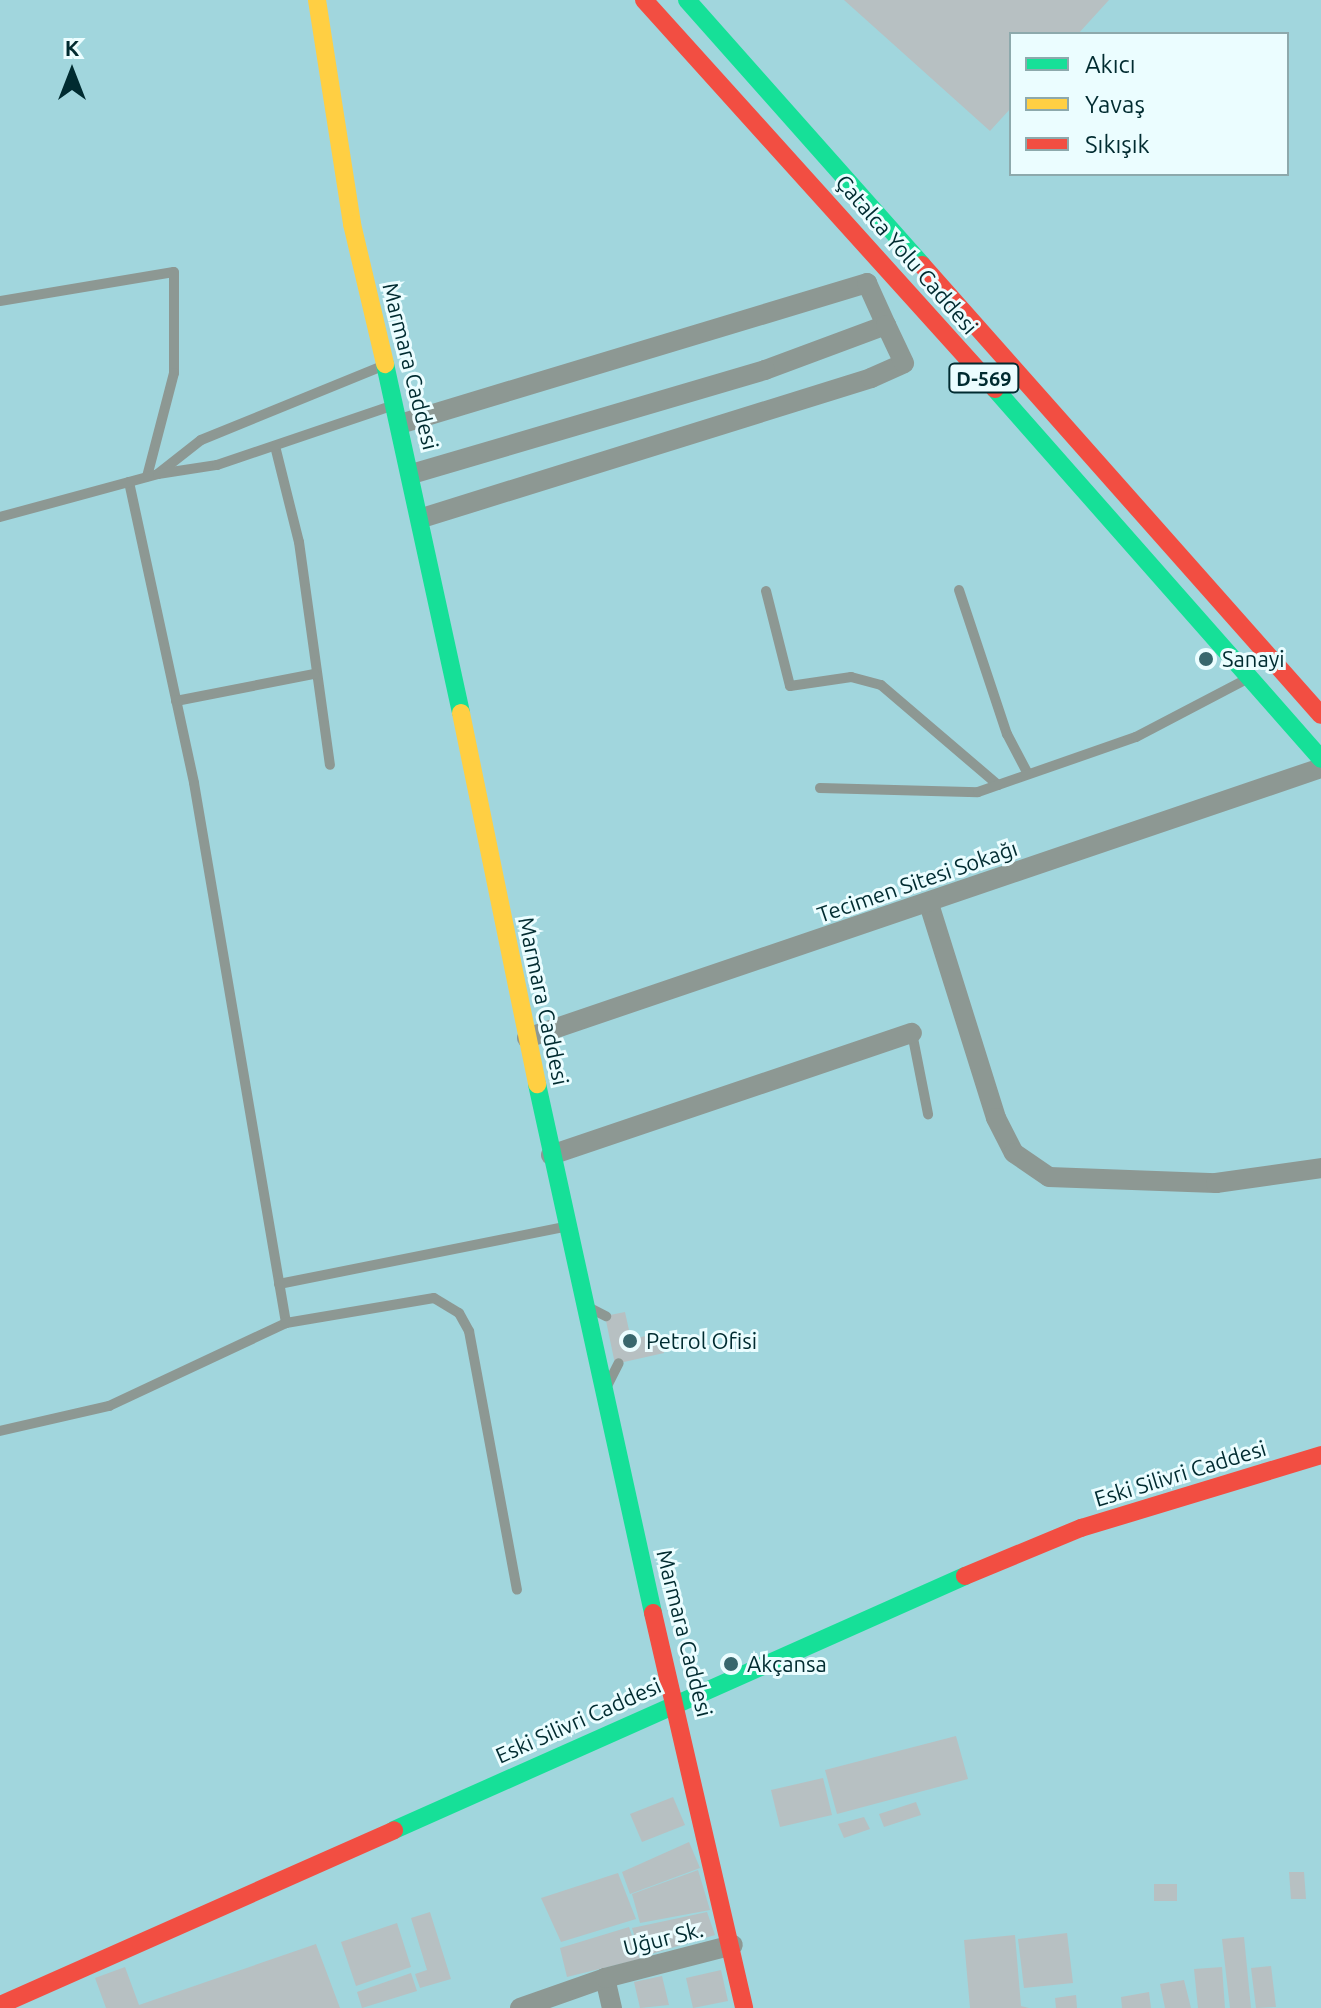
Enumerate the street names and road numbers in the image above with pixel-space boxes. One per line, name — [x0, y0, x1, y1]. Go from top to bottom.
street label: Çatalca Yolu Caddesi — [831, 169, 983, 339]
street label: Marmara Caddesi — [377, 280, 445, 452]
road number: D-569 — [948, 362, 1020, 394]
street label: Tecimen Sitesi Sokağı — [813, 834, 1021, 928]
street label: Marmara Caddesi — [513, 914, 575, 1088]
street label: Eski Silivri Caddesi — [1091, 1434, 1269, 1512]
street label: Marmara Caddesi — [651, 1547, 719, 1719]
street label: Eski Silivri Caddesi — [491, 1672, 665, 1768]
street label: Uğur Sk. — [620, 1915, 706, 1961]

